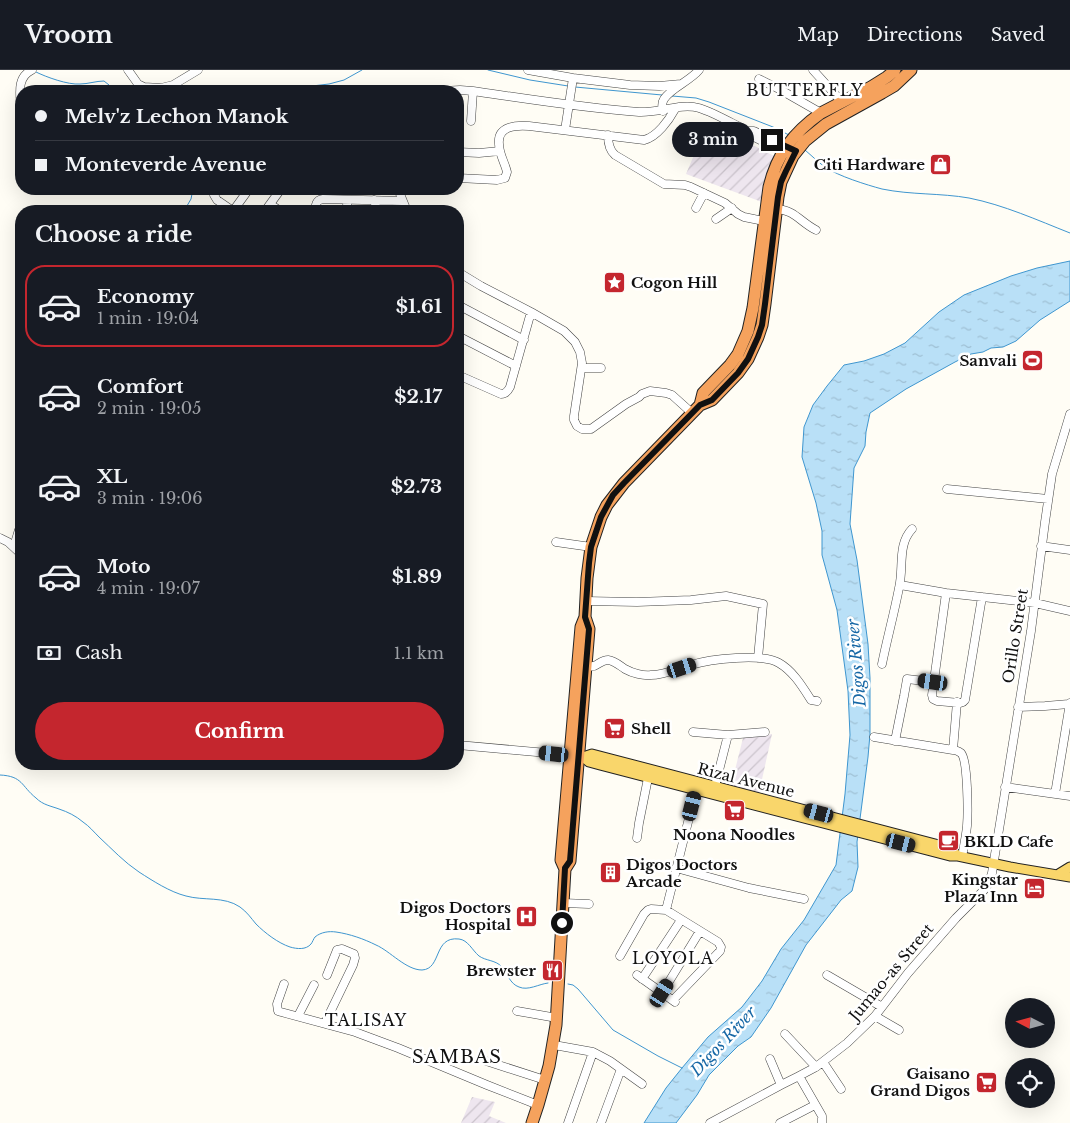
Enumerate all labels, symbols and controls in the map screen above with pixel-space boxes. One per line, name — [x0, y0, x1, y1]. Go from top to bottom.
text: Vroom — [25, 20, 113, 49]
text: Map — [797, 24, 839, 46]
text: Directions — [867, 24, 963, 46]
text: Saved — [991, 24, 1045, 46]
district label: BUTTERFLY — [746, 80, 864, 100]
text: Melv'z Lechon Manok — [65, 105, 288, 128]
callout: 3 min — [672, 122, 754, 158]
text: 3 min — [688, 129, 738, 149]
route end — [761, 129, 783, 151]
shop icon: Citi Hardware — [929, 152, 953, 176]
text: Monteverde Avenue — [65, 153, 267, 176]
place label: Citi Hardware — [814, 155, 925, 174]
text: Choose a ride — [35, 221, 192, 248]
place icon: Cogon Hill — [603, 270, 627, 294]
place label: Cogon Hill — [631, 273, 718, 292]
icon: car — [37, 284, 82, 329]
text: Economy — [97, 285, 194, 308]
text: $1.61 — [396, 295, 442, 318]
text: 1 min · 19:04 — [97, 308, 199, 328]
sports icon: Sanvali — [1021, 348, 1045, 372]
place label: Sanvali — [959, 351, 1018, 370]
icon: car — [37, 374, 82, 419]
text: Comfort — [97, 375, 184, 398]
text: $2.17 — [394, 385, 442, 408]
text: 2 min · 19:05 — [97, 398, 201, 418]
icon: car — [37, 464, 82, 509]
text: XL — [97, 465, 127, 488]
text: $2.73 — [391, 475, 442, 498]
text: 3 min · 19:06 — [97, 488, 203, 508]
icon: car — [37, 554, 82, 599]
text: Moto — [97, 555, 151, 578]
text: $1.89 — [392, 565, 442, 588]
text: 4 min · 19:07 — [97, 578, 200, 598]
street label: Orillo Street — [998, 587, 1032, 685]
water label: Digos River — [842, 618, 870, 709]
icon: cash — [35, 639, 63, 667]
text: Cash — [75, 641, 122, 664]
text: 1.1 km — [394, 643, 444, 663]
car — [665, 656, 698, 680]
car — [917, 672, 948, 692]
button: Confirm — [35, 702, 444, 760]
supermarket icon: Shell — [603, 716, 627, 740]
place label: Shell — [631, 719, 672, 738]
car — [538, 745, 569, 763]
street label: Rizal Avenue — [696, 759, 796, 801]
car — [681, 790, 702, 822]
supermarket icon: Noona Noodles — [722, 799, 746, 823]
car — [802, 802, 835, 824]
place label: Noona Noodles — [673, 825, 795, 844]
cafe icon: BKLD Cafe — [936, 829, 960, 853]
car — [884, 832, 917, 854]
place label: BKLD Cafe — [964, 832, 1054, 851]
place label: Digos Doctors Arcade — [625, 855, 737, 891]
building icon: Digos Doctors Arcade — [598, 861, 622, 885]
place label: Kingstar Plaza Inn — [944, 870, 1019, 906]
hotel icon: Kingstar Plaza Inn — [1022, 876, 1046, 900]
place label: Digos Doctors Hospital — [400, 898, 512, 934]
hospital icon: Digos Doctors Hospital — [515, 904, 539, 928]
route start — [551, 912, 573, 934]
street label: Jumao-as Street — [843, 919, 937, 1026]
district label: LOYOLA — [632, 948, 714, 968]
restaurant icon: Brewster — [540, 958, 564, 982]
place label: Brewster — [466, 961, 537, 980]
car — [647, 976, 676, 1010]
north arrow — [1005, 998, 1055, 1048]
map controls — [1005, 998, 1055, 1108]
water label: Digos River — [685, 1002, 761, 1081]
district label: TALISAY — [325, 1010, 407, 1030]
district label: SAMBAS — [412, 1046, 502, 1068]
button: locate — [1005, 1058, 1055, 1108]
place label: Gaisano Grand Digos — [870, 1064, 970, 1100]
supermarket icon: Gaisano Grand Digos — [974, 1070, 998, 1094]

